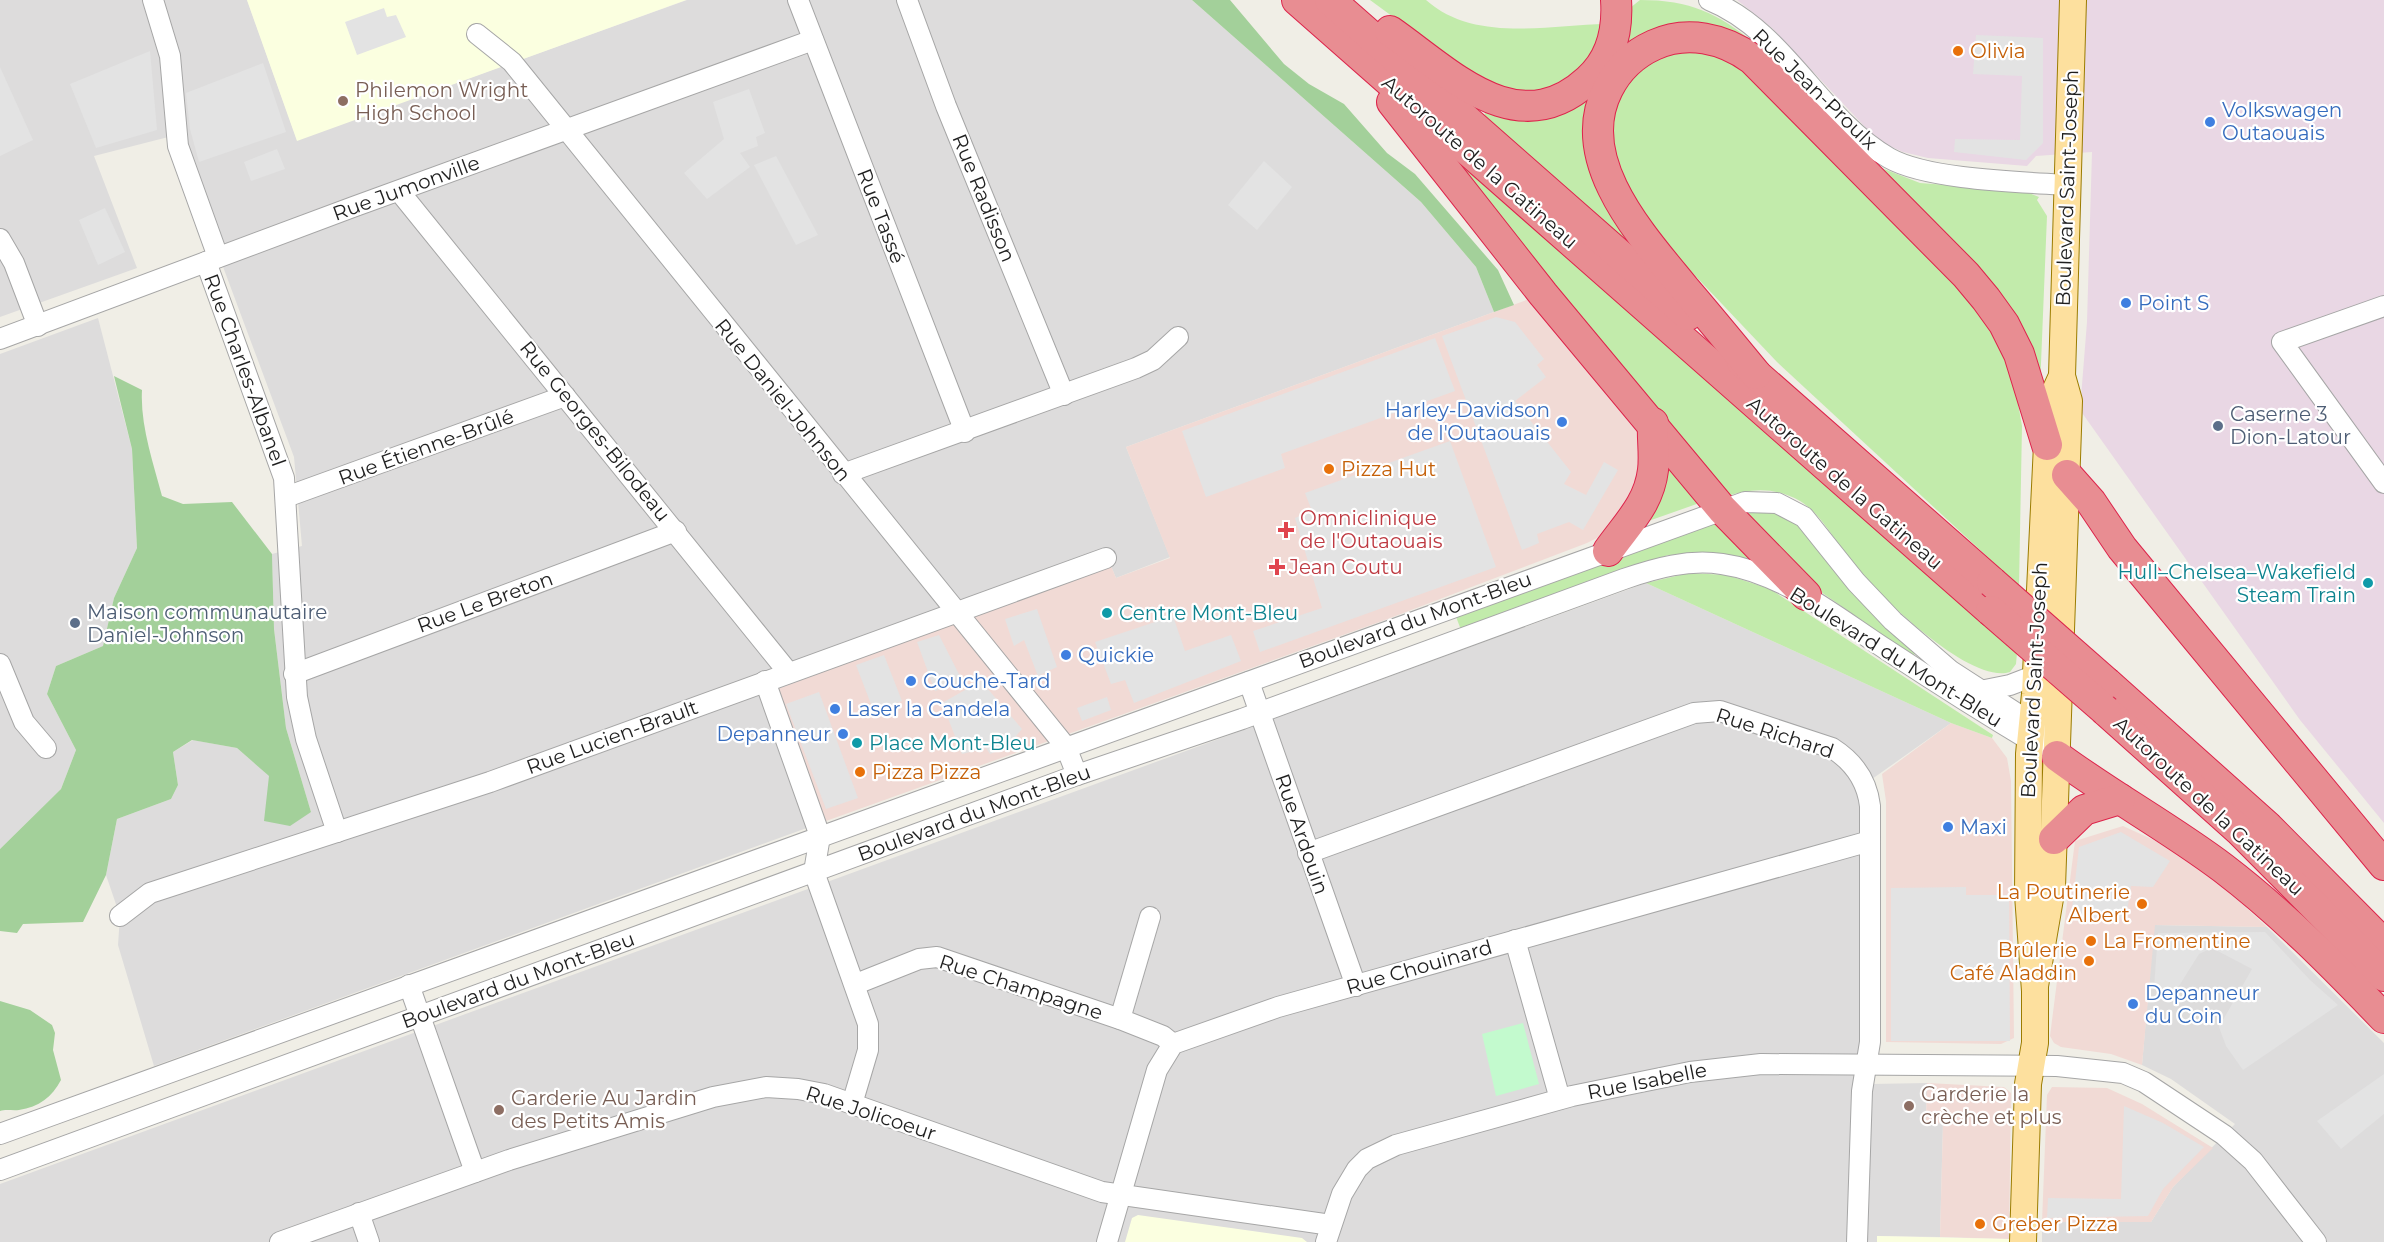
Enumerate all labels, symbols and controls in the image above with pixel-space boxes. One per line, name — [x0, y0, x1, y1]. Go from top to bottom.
street label: Rue Jean-Proulx — [1748, 24, 1882, 155]
place label: Olivia — [1970, 39, 2026, 63]
marker: Olivia — [1951, 44, 1965, 58]
street label: Boulevard Saint-Joseph — [2051, 69, 2083, 307]
street label: Autoroute de la Gatineau — [1377, 71, 1583, 253]
place label: Philemon Wright High School — [355, 78, 528, 125]
marker: Philemon Wright High School — [336, 94, 350, 108]
place label: Volkswagen Outaouais — [2222, 98, 2342, 145]
marker: Volkswagen Outaouais — [2203, 115, 2217, 129]
street label: Rue Radisson — [947, 130, 1021, 266]
street label: Rue Jumonville — [329, 150, 483, 226]
street label: Rue Tassé — [852, 165, 910, 267]
street label: Rue Charles-Albanel — [199, 270, 291, 470]
place label: Point S — [2138, 291, 2209, 315]
marker: Point S — [2119, 296, 2133, 310]
street label: Rue Daniel-Johnson — [710, 314, 856, 486]
street label: Rue Georges-Bilodeau — [515, 336, 675, 526]
street label: Autoroute de la Gatineau — [1742, 392, 1948, 574]
place label: Harley-Davidson de l'Outaouais — [1385, 398, 1550, 445]
place label: Caserne 3 Dion-Latour — [2230, 402, 2351, 449]
street label: Rue Étienne-Brûlé — [335, 404, 517, 490]
marker: Harley-Davidson de l'Outaouais — [1555, 415, 1569, 429]
marker: Caserne 3 Dion-Latour — [2211, 419, 2225, 433]
place label: Pizza Hut — [1341, 457, 1436, 481]
marker: Pizza Hut — [1322, 462, 1336, 476]
place label: Omniclinique de l'Outaouais — [1300, 506, 1443, 553]
marker: Omniclinique de l'Outaouais — [1277, 521, 1295, 539]
place label: Jean Coutu — [1288, 555, 1403, 579]
marker: Jean Coutu — [1270, 560, 1284, 574]
place label: Hull–Chelsea–Wakefield Steam Train — [2118, 560, 2356, 607]
street label: Boulevard Saint-Joseph — [2016, 561, 2052, 799]
street label: Rue Le Breton — [414, 566, 556, 638]
street label: Boulevard du Mont-Bleu — [1295, 567, 1535, 673]
marker: Hull–Chelsea–Wakefield Steam Train — [2361, 576, 2375, 590]
street label: Boulevard du Mont-Bleu — [1785, 582, 2007, 732]
place label: Maison communautaire Daniel-Johnson — [87, 600, 327, 647]
place label: Centre Mont-Bleu — [1119, 601, 1298, 625]
marker: Centre Mont-Bleu — [1100, 606, 1114, 620]
marker: Maison communautaire Daniel-Johnson — [68, 616, 82, 630]
place label: Quickie — [1078, 643, 1154, 667]
marker: Quickie — [1059, 648, 1073, 662]
place label: Couche-Tard — [923, 669, 1051, 693]
marker: Couche-Tard — [904, 674, 918, 688]
street label: Rue Lucien-Brault — [523, 695, 701, 779]
place label: Laser la Candela — [847, 697, 1010, 721]
marker: Laser la Candela — [828, 702, 842, 716]
street label: Rue Richard — [1713, 703, 1837, 763]
street label: Autoroute de la Gatineau — [2109, 712, 2309, 900]
place label: Depanneur — [717, 722, 831, 746]
marker: Depanneur — [836, 727, 850, 741]
place label: Place Mont-Bleu — [869, 731, 1036, 755]
marker: Place Mont-Bleu — [850, 736, 864, 750]
street label: Boulevard du Mont-Bleu — [854, 760, 1094, 866]
place label: Pizza Pizza — [872, 760, 981, 784]
marker: Pizza Pizza — [853, 765, 867, 779]
street label: Rue Ardouin — [1270, 771, 1334, 897]
place label: Maxi — [1960, 815, 2007, 839]
marker: Maxi — [1941, 820, 1955, 834]
place label: La Poutinerie Albert — [1997, 880, 2130, 927]
marker: La Poutinerie Albert — [2135, 897, 2149, 911]
street label: Boulevard du Mont-Bleu — [398, 927, 638, 1033]
place label: La Fromentine — [2103, 929, 2251, 953]
marker: La Fromentine — [2084, 934, 2098, 948]
street label: Rue Chouinard — [1343, 935, 1495, 999]
place label: Brûlerie Café Aladdin — [1950, 938, 2077, 985]
street label: Rue Champagne — [936, 949, 1106, 1025]
marker: Brûlerie Café Aladdin — [2082, 954, 2096, 968]
place label: Depanneur du Coin — [2145, 981, 2259, 1028]
marker: Depanneur du Coin — [2126, 997, 2140, 1011]
street label: Rue Isabelle — [1585, 1058, 1709, 1104]
street label: Rue Jolicoeur — [803, 1081, 939, 1145]
place label: Garderie la crèche et plus — [1921, 1082, 2062, 1129]
place label: Garderie Au Jardin des Petits Amis — [511, 1086, 697, 1133]
marker: Garderie la crèche et plus — [1902, 1099, 1916, 1113]
marker: Garderie Au Jardin des Petits Amis — [492, 1103, 506, 1117]
place label: Greber Pizza — [1992, 1212, 2118, 1236]
marker: Greber Pizza — [1973, 1217, 1987, 1231]

